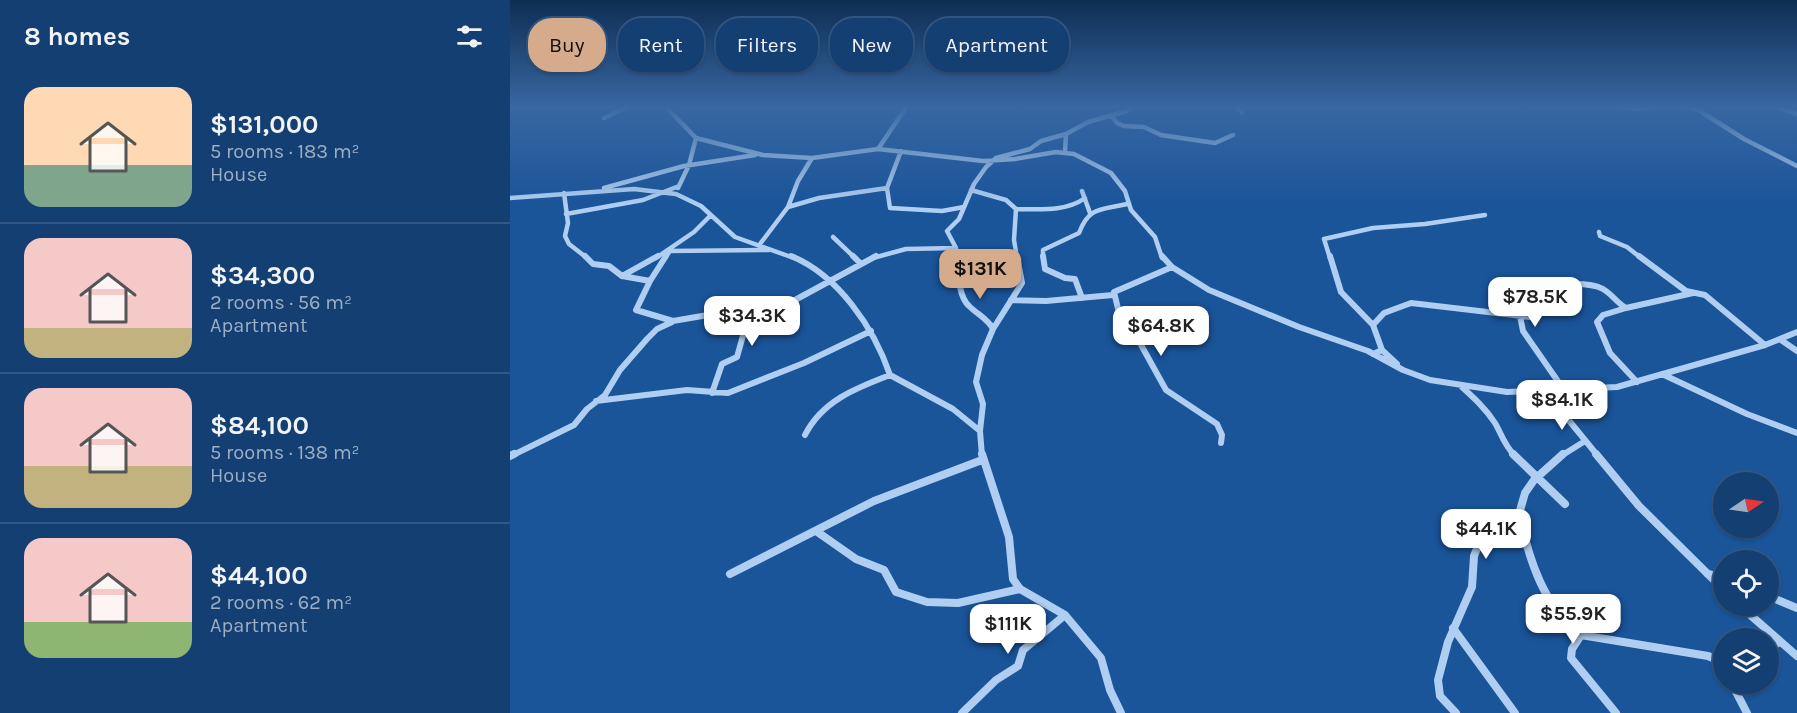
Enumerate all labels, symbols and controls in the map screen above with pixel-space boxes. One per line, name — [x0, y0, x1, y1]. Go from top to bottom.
chip: Buy — [528, 18, 606, 72]
chip: Rent — [618, 18, 704, 72]
chip: Filters — [716, 18, 818, 72]
chip: New — [830, 18, 913, 72]
chip: Apartment — [925, 18, 1069, 72]
icon: filters — [453, 20, 486, 53]
text: 8 homes — [24, 21, 130, 52]
text: $131,000 — [210, 109, 319, 140]
icon: home — [72, 111, 144, 183]
text: 5 rooms · 183 m² — [210, 140, 360, 163]
text: House — [210, 163, 267, 186]
pin: $131K — [938, 249, 1022, 300]
text: $131K — [953, 257, 1007, 280]
text: $34,300 — [210, 260, 315, 291]
icon: home — [72, 262, 144, 334]
pin: $78.5K — [1486, 277, 1584, 328]
text: $78.5K — [1502, 285, 1568, 308]
text: 2 rooms · 56 m² — [210, 291, 352, 314]
pin: $34.3K — [703, 296, 801, 347]
text: $34.3K — [718, 304, 786, 327]
pin: $64.8K — [1112, 306, 1210, 357]
text: Apartment — [210, 314, 308, 337]
text: $64.8K — [1127, 314, 1195, 337]
pin: $84.1K — [1513, 380, 1611, 431]
text: $84.1K — [1530, 388, 1594, 411]
text: $84,100 — [210, 410, 309, 441]
icon: home — [72, 412, 144, 484]
text: 5 rooms · 138 m² — [210, 441, 360, 464]
text: House — [210, 464, 267, 487]
north arrow — [1713, 472, 1779, 538]
map controls — [1713, 472, 1779, 694]
pin: $44.1K — [1437, 509, 1535, 560]
text: $44.1K — [1455, 517, 1517, 540]
button: locate — [1713, 550, 1779, 616]
text: $44,100 — [210, 560, 308, 591]
icon: home — [72, 562, 144, 634]
text: 2 rooms · 62 m² — [210, 591, 352, 614]
pin: $55.9K — [1524, 594, 1622, 645]
text: $55.9K — [1540, 602, 1606, 625]
pin: $111K — [966, 604, 1050, 655]
text: $111K — [984, 612, 1032, 635]
text: Apartment — [210, 614, 308, 637]
button: layers — [1713, 628, 1779, 694]

